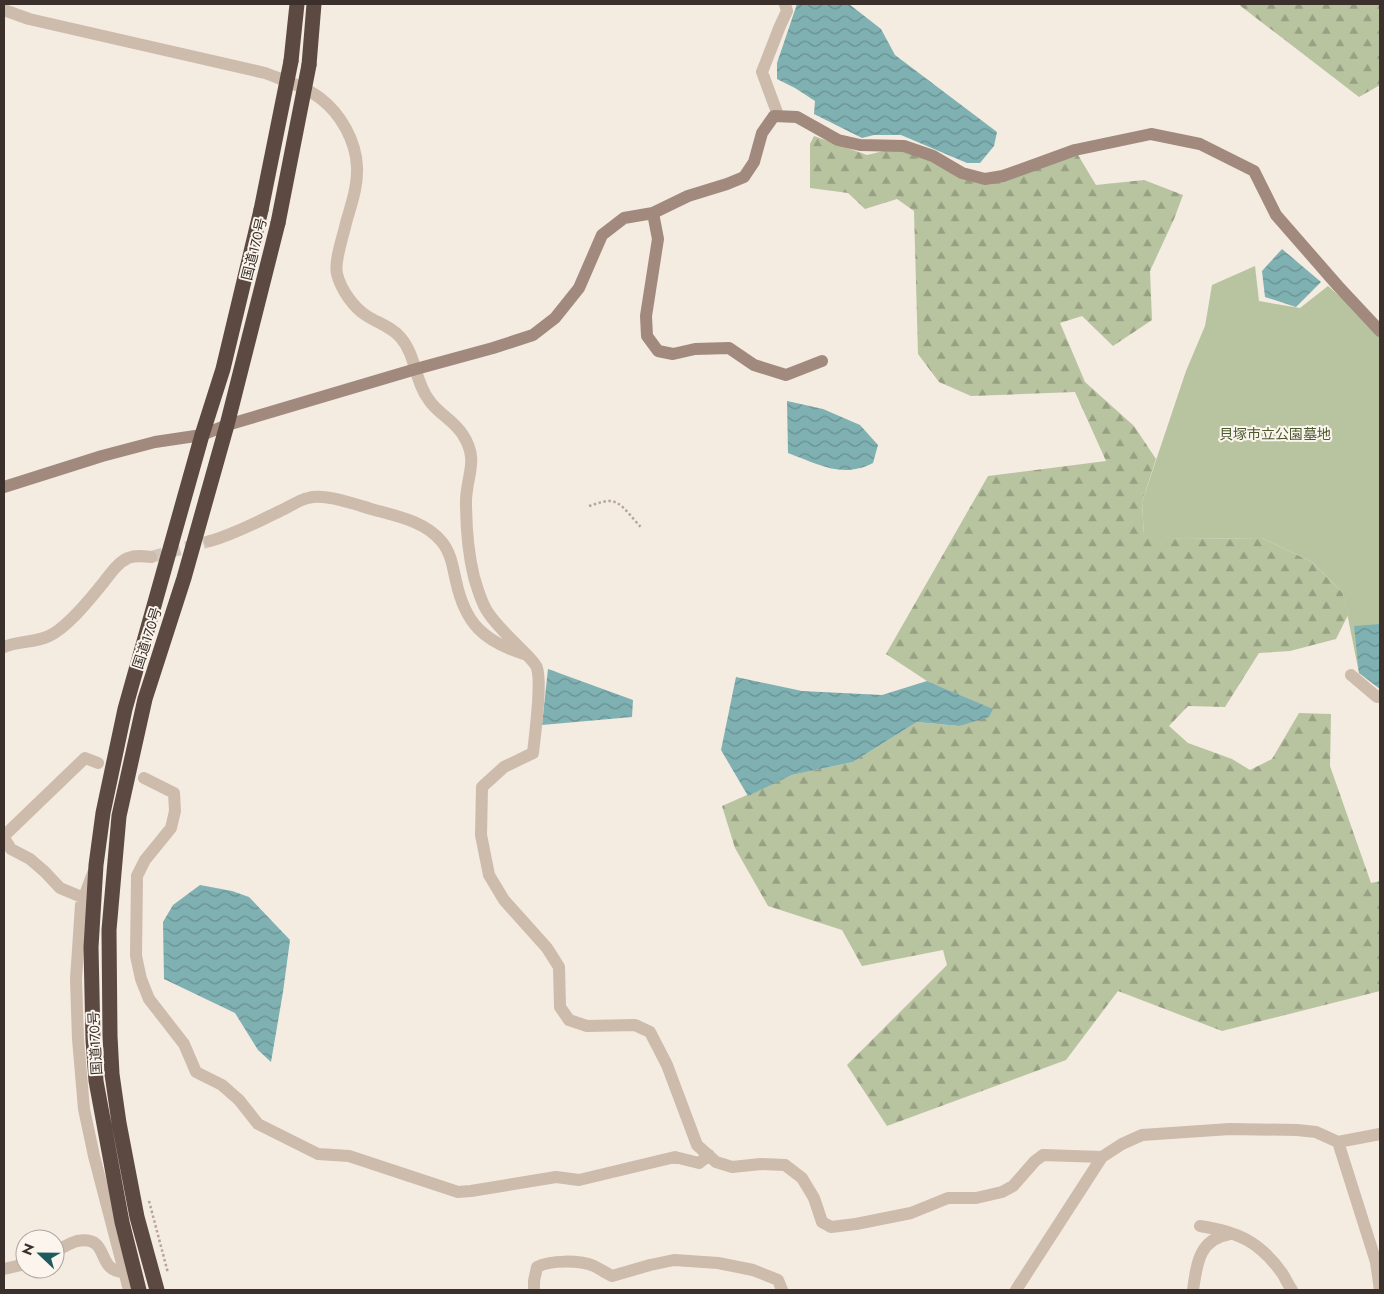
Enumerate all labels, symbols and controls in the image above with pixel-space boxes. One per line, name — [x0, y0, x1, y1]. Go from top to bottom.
street label: 国道170号 — [237, 216, 271, 282]
park label: 貝塚市立公園墓地 — [1219, 424, 1331, 444]
street label: 国道170号 — [128, 604, 166, 672]
street label: 国道170号 — [83, 1010, 107, 1076]
north arrow — [15, 1229, 65, 1279]
text: N — [17, 1240, 39, 1258]

